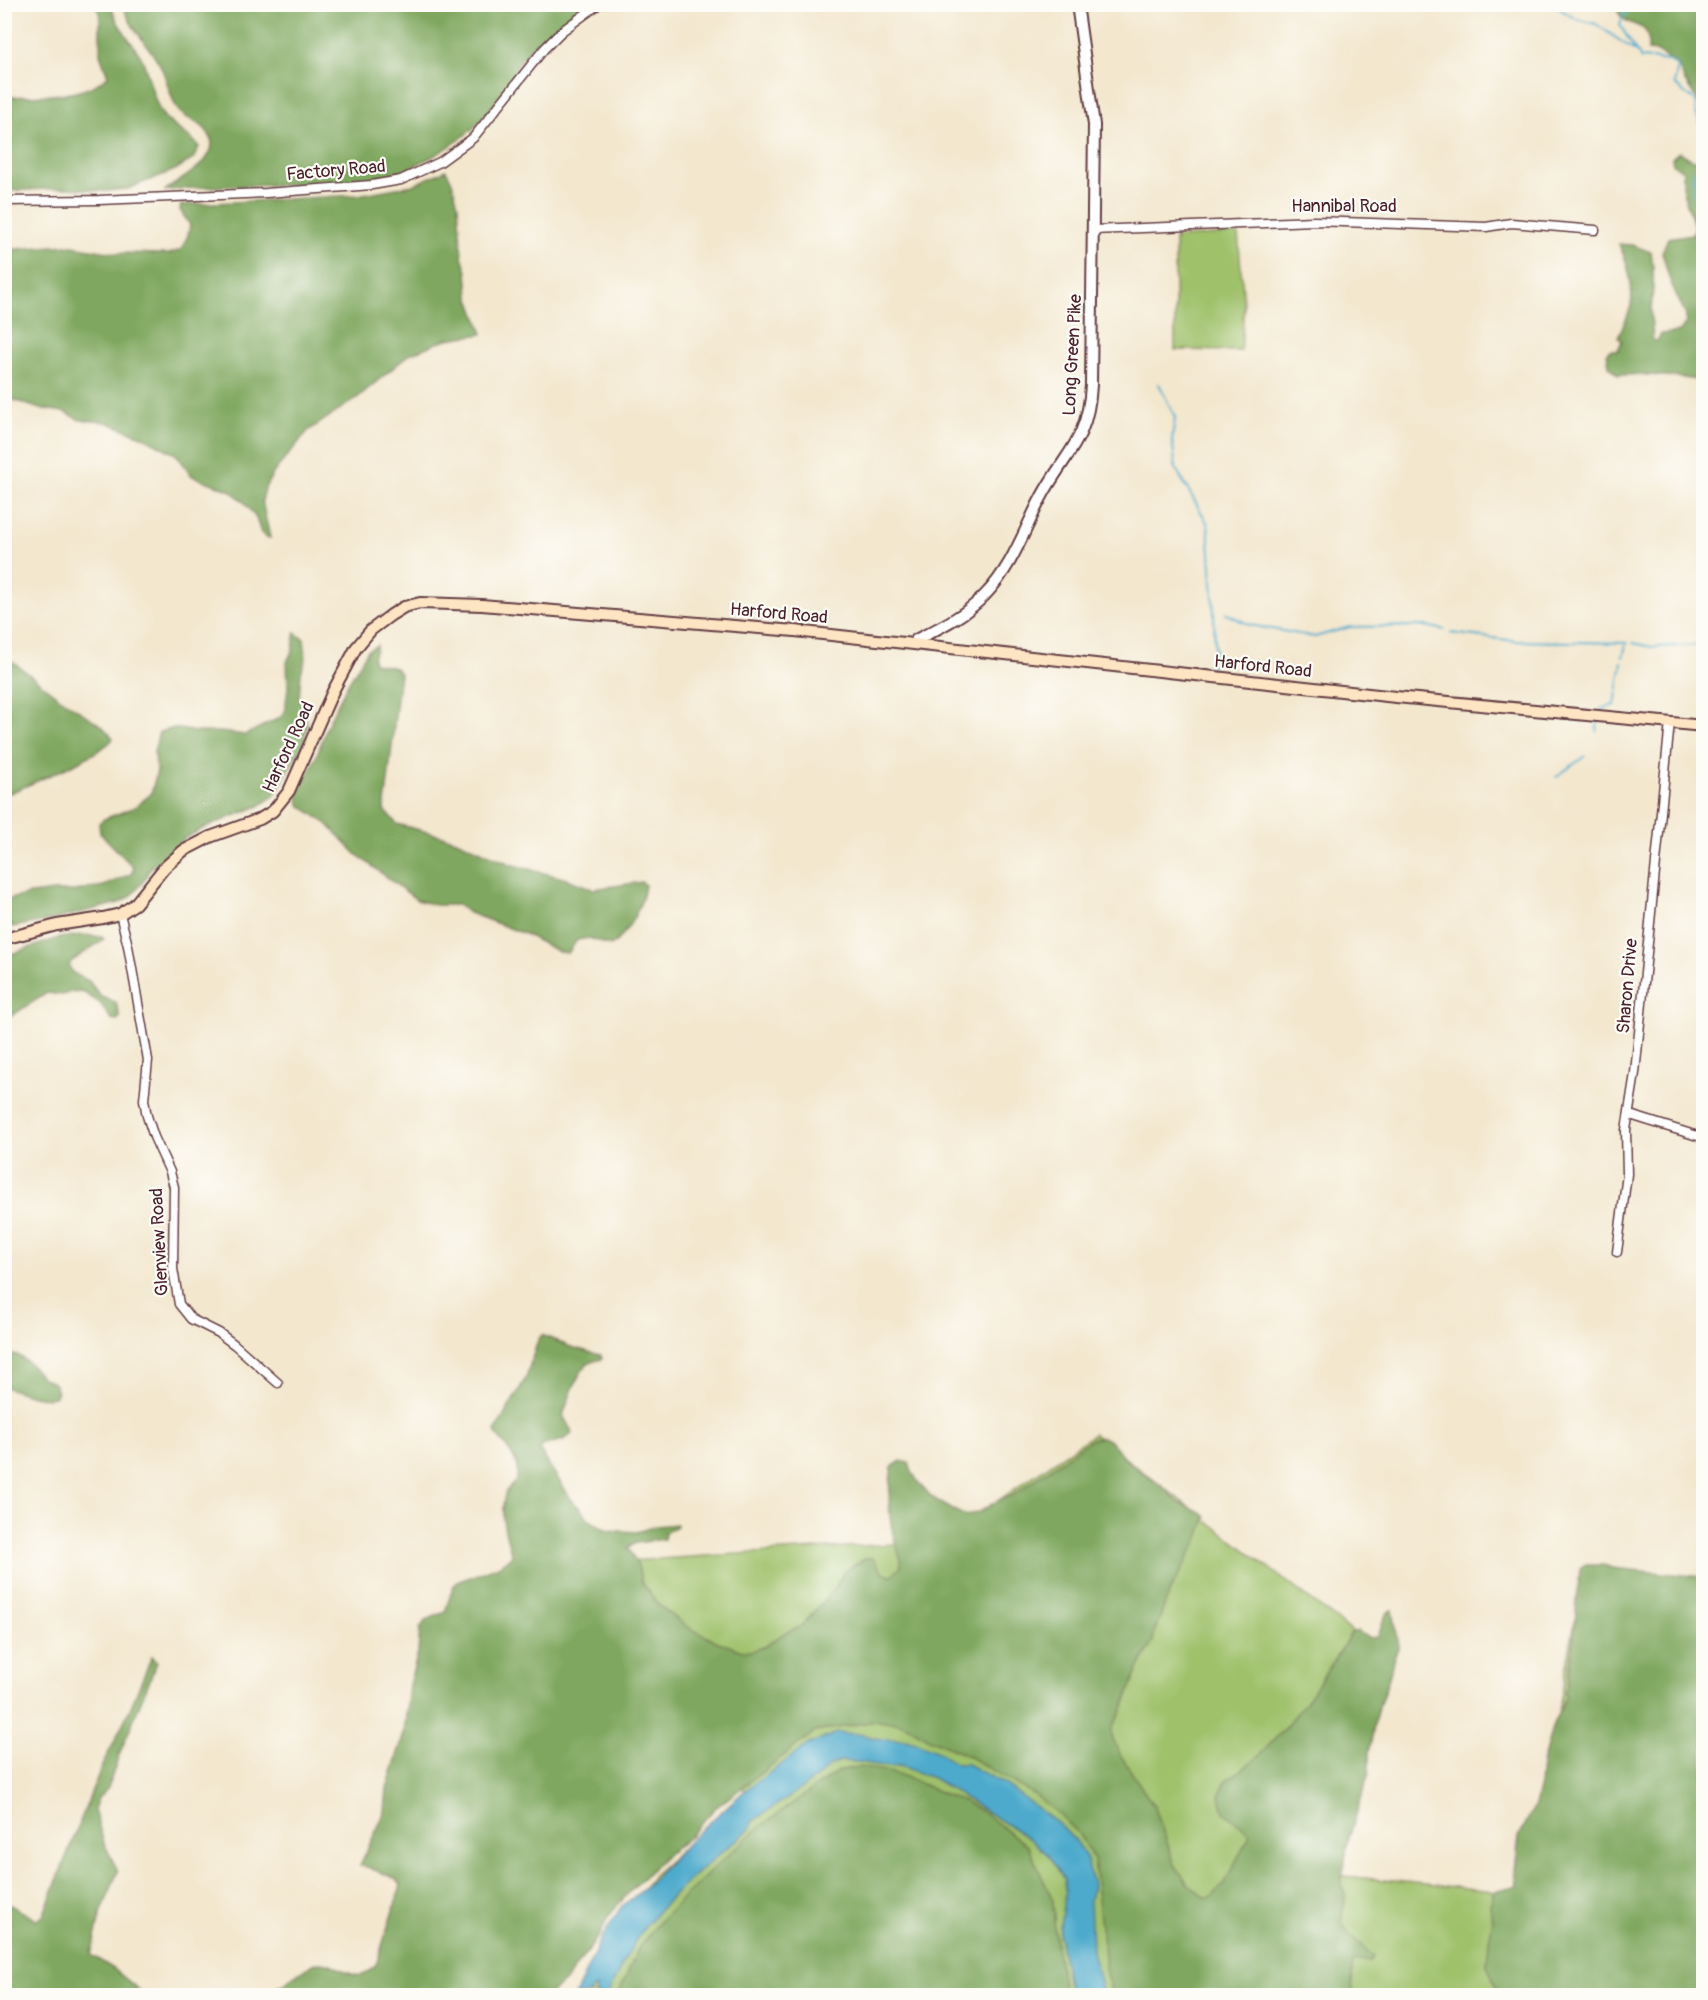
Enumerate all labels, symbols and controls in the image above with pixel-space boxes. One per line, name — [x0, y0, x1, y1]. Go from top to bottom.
street label: Factory Road — [285, 155, 387, 186]
street label: Hannibal Road — [1291, 195, 1397, 218]
street label: Long Green Pike — [1058, 293, 1087, 416]
street label: Harford Road — [729, 598, 829, 629]
street label: Harford Road — [1213, 650, 1313, 683]
street label: Harford Road — [257, 698, 320, 797]
street label: Sharon Drive — [1612, 937, 1643, 1035]
street label: Glenview Road — [145, 1187, 174, 1297]

